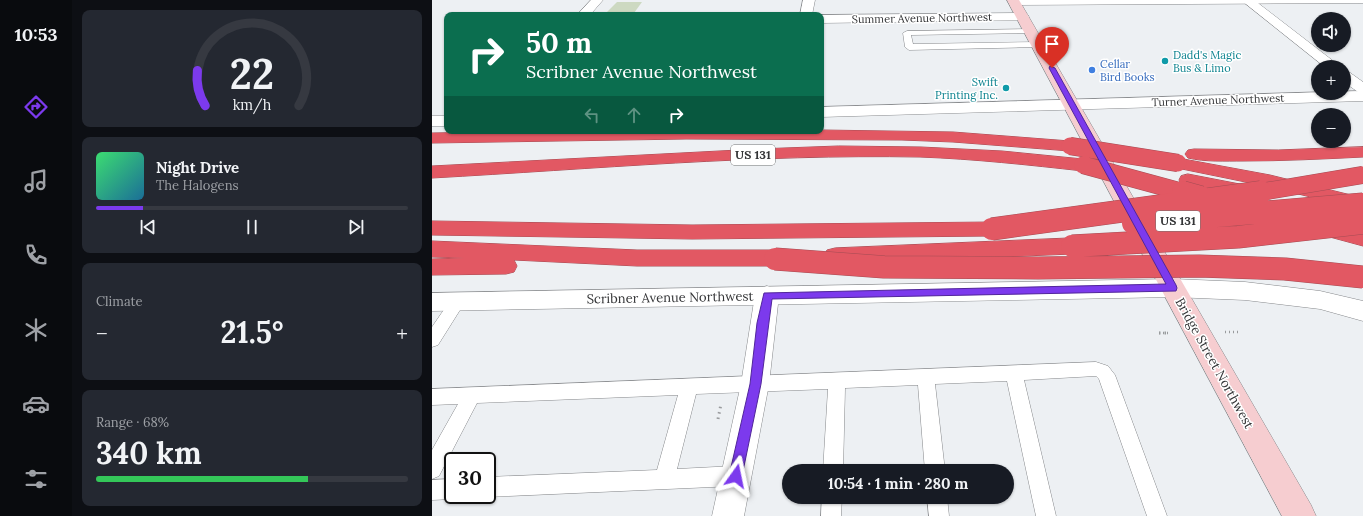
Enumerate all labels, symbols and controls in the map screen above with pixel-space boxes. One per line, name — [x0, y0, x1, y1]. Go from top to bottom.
street label: Summer Avenue Northwest — [852, 10, 993, 26]
map controls — [1311, 12, 1351, 148]
button: sound — [1311, 12, 1351, 52]
text: 10:53 — [14, 23, 58, 46]
text: 50 m — [526, 25, 592, 61]
pin — [1035, 27, 1069, 68]
icon: right — [460, 28, 512, 80]
icon: arrive — [1041, 33, 1063, 55]
text: 22 — [230, 47, 274, 100]
place label: Dadd's Magic Bus & Limo — [1173, 48, 1241, 75]
marker: Dadd's Magic Bus & Limo — [1160, 56, 1170, 66]
place label: Cellar Bird Books — [1100, 57, 1155, 84]
text: Scribner Avenue Northwest — [526, 60, 757, 83]
button: + — [1311, 60, 1351, 100]
marker: Cellar Bird Books — [1087, 65, 1097, 75]
place label: Swift Printing Inc. — [935, 75, 999, 102]
marker: Swift Printing Inc. — [1001, 83, 1011, 93]
street label: Turner Avenue Northwest — [1151, 91, 1285, 109]
icon: directions — [22, 93, 50, 121]
text: km/h — [233, 96, 272, 115]
icon: left — [581, 104, 603, 126]
icon: ahead — [623, 104, 645, 126]
icon: right — [665, 104, 687, 126]
button: − — [1311, 108, 1351, 148]
road number: US 131 — [731, 145, 775, 165]
text: Night Drive — [156, 158, 239, 177]
icon: music — [22, 167, 50, 195]
text: The Halogens — [156, 177, 239, 194]
road number: US 131 — [1156, 211, 1200, 231]
icon: previous — [137, 216, 159, 238]
icon: pause — [241, 216, 263, 238]
icon: next — [345, 216, 367, 238]
icon: phone — [22, 241, 50, 269]
street label: Scribner Avenue Northwest — [586, 288, 754, 307]
text: Climate — [96, 293, 143, 310]
street label: Bridge Street Northwest — [1171, 295, 1258, 432]
text: 21.5° — [221, 313, 283, 351]
icon: climate — [22, 316, 50, 344]
text: − — [96, 319, 108, 347]
text: + — [396, 319, 408, 347]
icon: car — [22, 390, 50, 418]
text: Range · 68% — [96, 414, 169, 431]
text: 340 km — [96, 434, 202, 472]
speed limit sign: 30 — [444, 452, 496, 504]
position arrow — [715, 455, 757, 497]
icon: filters — [22, 465, 50, 493]
text: 10:54 · 1 min · 280 m — [828, 474, 968, 493]

